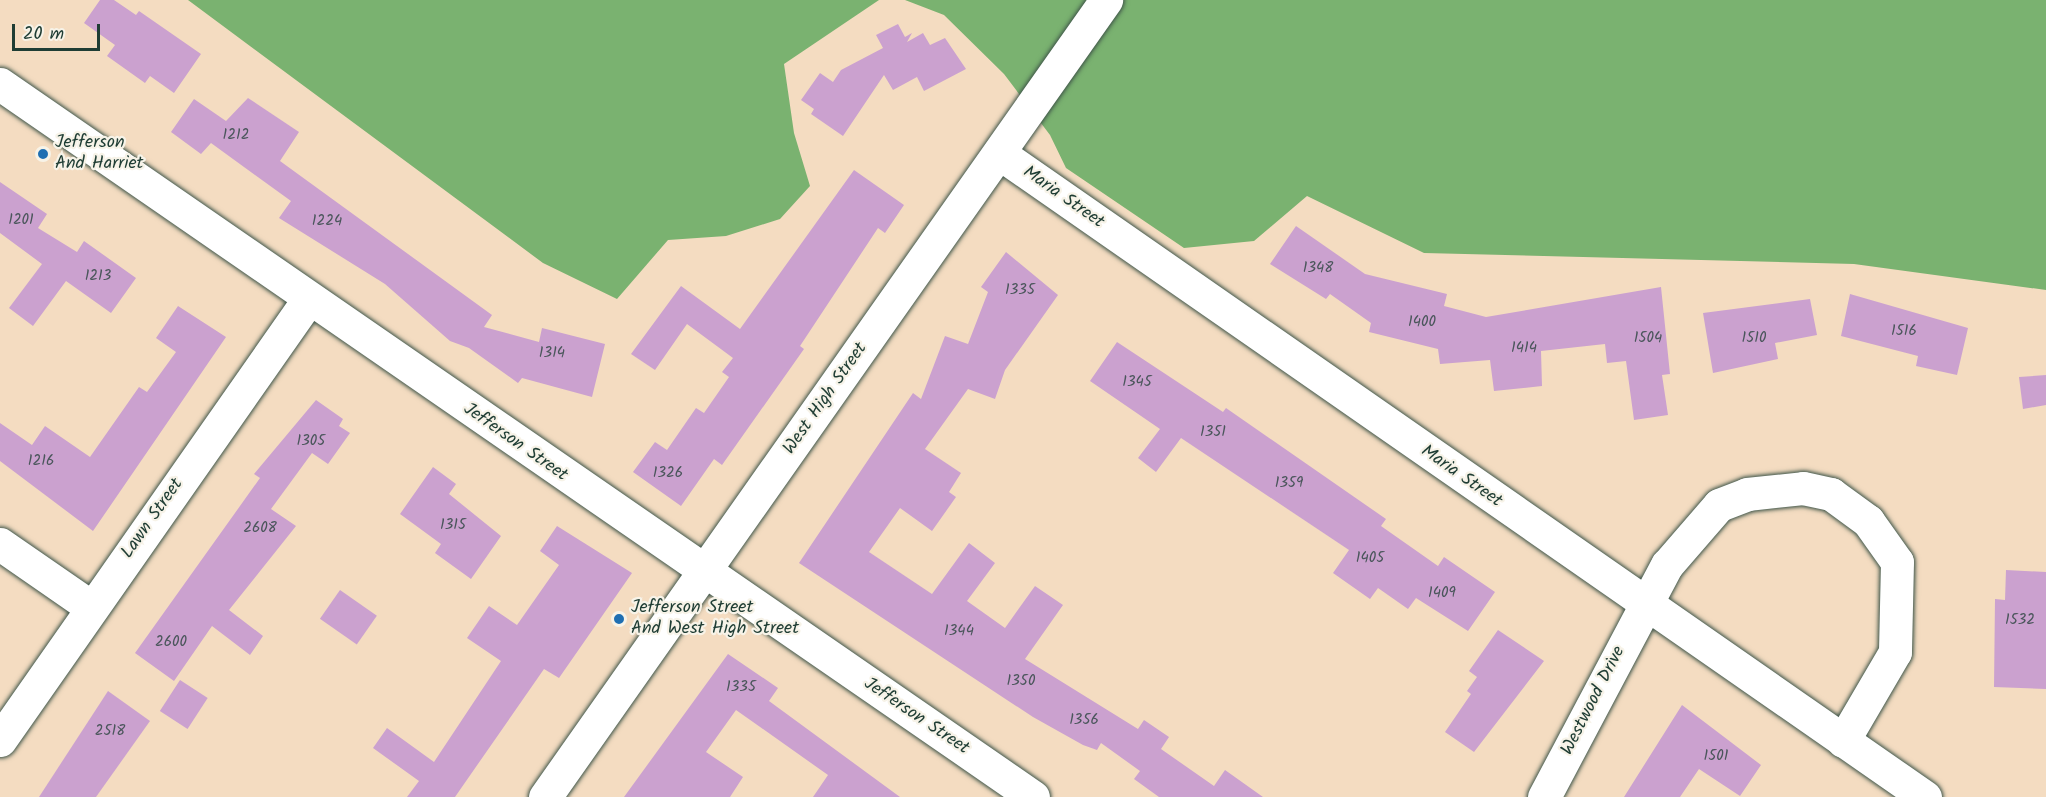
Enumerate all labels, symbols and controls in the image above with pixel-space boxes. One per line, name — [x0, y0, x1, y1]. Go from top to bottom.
scale bar — [15, 12, 104, 50]
text: 20 m — [23, 20, 64, 49]
house number: 1212 — [223, 127, 249, 145]
place label: Jefferson And Harriet — [55, 133, 144, 176]
marker: Jefferson And Harriet — [36, 147, 50, 161]
street label: Maria Street — [1018, 162, 1108, 234]
house number: 1201 — [8, 212, 34, 230]
house number: 1224 — [312, 213, 342, 231]
house number: 1348 — [1303, 260, 1333, 278]
house number: 1213 — [85, 268, 111, 286]
house number: 1335 — [1005, 282, 1035, 300]
house number: 1400 — [1408, 314, 1436, 332]
house number: 1516 — [1891, 323, 1917, 341]
house number: 1504 — [1634, 330, 1662, 348]
house number: 1510 — [1742, 330, 1766, 348]
street label: West High Street — [779, 339, 873, 459]
house number: 1414 — [1511, 340, 1537, 358]
house number: 1314 — [539, 345, 565, 363]
house number: 1345 — [1122, 374, 1152, 392]
street label: Jefferson Street — [459, 399, 571, 487]
house number: 1351 — [1200, 424, 1226, 442]
house number: 1305 — [297, 433, 325, 451]
street label: Maria Street — [1416, 441, 1506, 513]
house number: 1216 — [28, 453, 54, 471]
house number: 1326 — [653, 465, 683, 483]
street label: Lawn Street — [118, 475, 188, 563]
house number: 1359 — [1275, 475, 1303, 493]
house number: 1315 — [440, 517, 466, 535]
house number: 2608 — [243, 520, 277, 538]
house number: 1405 — [1356, 550, 1384, 568]
house number: 1409 — [1428, 585, 1456, 603]
place label: Jefferson Street And West High Street — [631, 598, 799, 640]
marker: Jefferson Street And West High Street — [612, 612, 626, 626]
house number: 1532 — [2005, 612, 2035, 630]
house number: 1344 — [944, 623, 974, 641]
house number: 2600 — [155, 634, 187, 652]
street label: Westwood Drive — [1557, 643, 1631, 759]
house number: 1350 — [1007, 673, 1035, 691]
street label: Jefferson Street — [859, 674, 973, 760]
house number: 1335 — [726, 679, 756, 697]
house number: 1356 — [1069, 712, 1099, 730]
house number: 2518 — [95, 723, 125, 741]
house number: 1501 — [1704, 748, 1728, 766]

